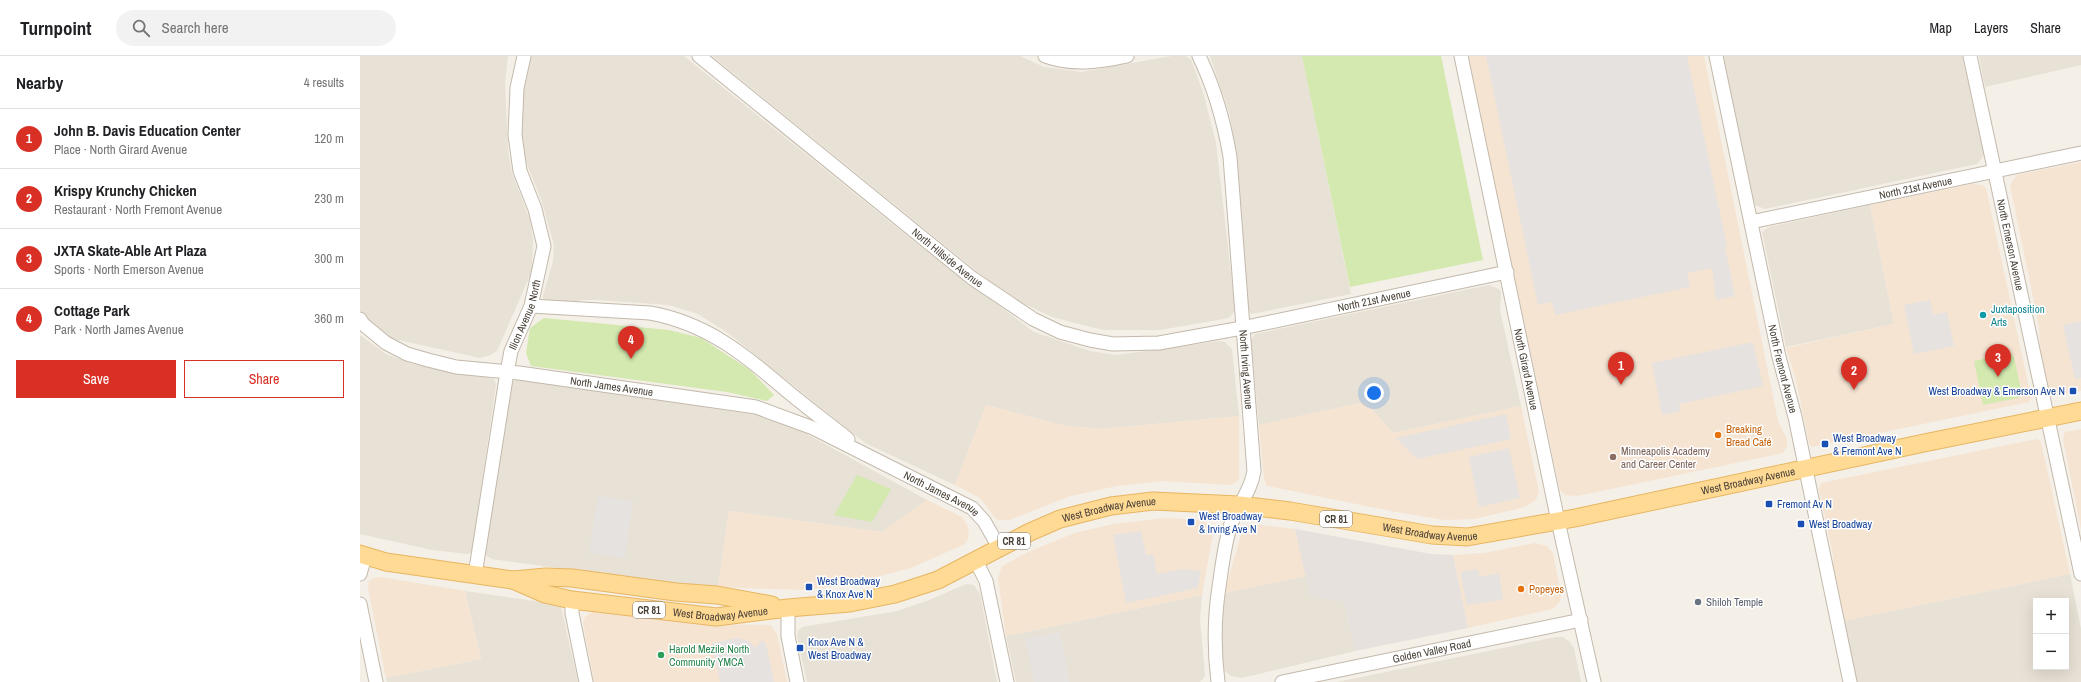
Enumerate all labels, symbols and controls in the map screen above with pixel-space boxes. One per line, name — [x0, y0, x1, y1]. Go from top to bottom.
search box — [116, 10, 396, 46]
text: Turnpoint — [20, 15, 92, 41]
icon: search — [130, 17, 152, 39]
text: Search here — [162, 17, 229, 38]
text: Map — [1930, 19, 1952, 37]
text: Layers — [1974, 19, 2008, 37]
text: Share — [2030, 19, 2061, 37]
text: Nearby — [16, 71, 63, 94]
text: 4 results — [304, 74, 344, 91]
text: John B. Davis Education Center — [54, 120, 241, 141]
text: 1 — [26, 130, 32, 147]
text: 120 m — [314, 130, 344, 147]
text: Place · North Girard Avenue — [54, 141, 187, 158]
street label: North 21st Avenue — [1878, 173, 1953, 202]
text: Krispy Krunchy Chicken — [54, 180, 197, 201]
text: 2 — [26, 190, 32, 207]
text: 230 m — [314, 190, 344, 207]
street label: North Emerson Avenue — [1994, 198, 2027, 292]
text: Restaurant · North Fremont Avenue — [54, 201, 222, 218]
street label: North Hillside Avenue — [909, 225, 986, 290]
text: JXTA Skate-Able Art Plaza — [54, 240, 207, 261]
text: 3 — [26, 250, 32, 267]
text: 300 m — [314, 250, 344, 267]
text: Sports · North Emerson Avenue — [54, 261, 204, 278]
street label: Ilion Avenue North — [505, 278, 544, 352]
street label: North 21st Avenue — [1336, 286, 1412, 315]
text: Cottage Park — [54, 300, 130, 321]
place label: Juxtaposition Arts — [1990, 302, 2045, 329]
text: 4 — [26, 310, 32, 327]
text: 360 m — [314, 310, 344, 327]
marker: Juxtaposition Arts — [1978, 310, 1988, 320]
text: Park · North James Avenue — [54, 321, 184, 338]
street label: North Fremont Avenue — [1765, 323, 1801, 415]
pin: 4 — [618, 326, 644, 359]
street label: North Girard Avenue — [1511, 327, 1542, 411]
street label: North Irving Avenue — [1236, 329, 1256, 410]
pin: 3 — [1985, 344, 2011, 377]
pin: 1 — [1608, 352, 1634, 385]
pin: 2 — [1841, 357, 1867, 390]
button: Save — [16, 360, 176, 398]
button: Share — [184, 360, 344, 398]
street label: North James Avenue — [569, 373, 654, 399]
your location — [1364, 383, 1384, 403]
place label: West Broadway & Emerson Ave N — [1928, 384, 2065, 398]
marker: West Broadway & Emerson Ave N — [2068, 386, 2078, 396]
place label: Breaking Bread Café — [1726, 422, 1772, 449]
marker: Breaking Bread Café — [1713, 430, 1723, 440]
place label: West Broadway & Fremont Ave N — [1833, 431, 1902, 458]
marker: West Broadway & Fremont Ave N — [1820, 439, 1830, 449]
place label: Minneapolis Academy and Career Center — [1621, 444, 1710, 471]
marker: Minneapolis Academy and Career Center — [1608, 452, 1618, 462]
street label: West Broadway Avenue — [1700, 464, 1796, 498]
street label: North James Avenue — [901, 468, 983, 519]
street label: West Broadway Avenue — [1060, 494, 1156, 525]
place label: Fremont Av N — [1777, 497, 1832, 511]
marker: Fremont Av N — [1764, 499, 1774, 509]
place label: West Broadway & Irving Ave N — [1199, 509, 1262, 536]
road number: CR 81 — [1320, 511, 1352, 527]
marker: West Broadway & Irving Ave N — [1186, 517, 1196, 527]
place label: West Broadway — [1809, 517, 1872, 531]
marker: West Broadway — [1796, 519, 1806, 529]
street label: West Broadway Avenue — [1381, 520, 1479, 544]
road number: CR 81 — [998, 533, 1030, 549]
place label: West Broadway & Knox Ave N — [817, 574, 880, 601]
marker: West Broadway & Knox Ave N — [804, 582, 814, 592]
place label: Popeyes — [1529, 582, 1565, 596]
marker: Popeyes — [1516, 584, 1526, 594]
place label: Shiloh Temple — [1706, 595, 1763, 609]
marker: Shiloh Temple — [1693, 597, 1703, 607]
map controls — [2033, 598, 2069, 670]
button: + — [2033, 598, 2069, 634]
road number: CR 81 — [633, 602, 665, 618]
street label: West Broadway Avenue — [672, 604, 769, 624]
button: − — [2033, 634, 2069, 670]
place label: Knox Ave N & West Broadway — [808, 635, 871, 662]
street label: Golden Valley Road — [1391, 636, 1472, 666]
place label: Harold Mezile North Community YMCA — [669, 642, 749, 669]
marker: Knox Ave N & West Broadway — [795, 643, 805, 653]
marker: Harold Mezile North Community YMCA — [656, 650, 666, 660]

